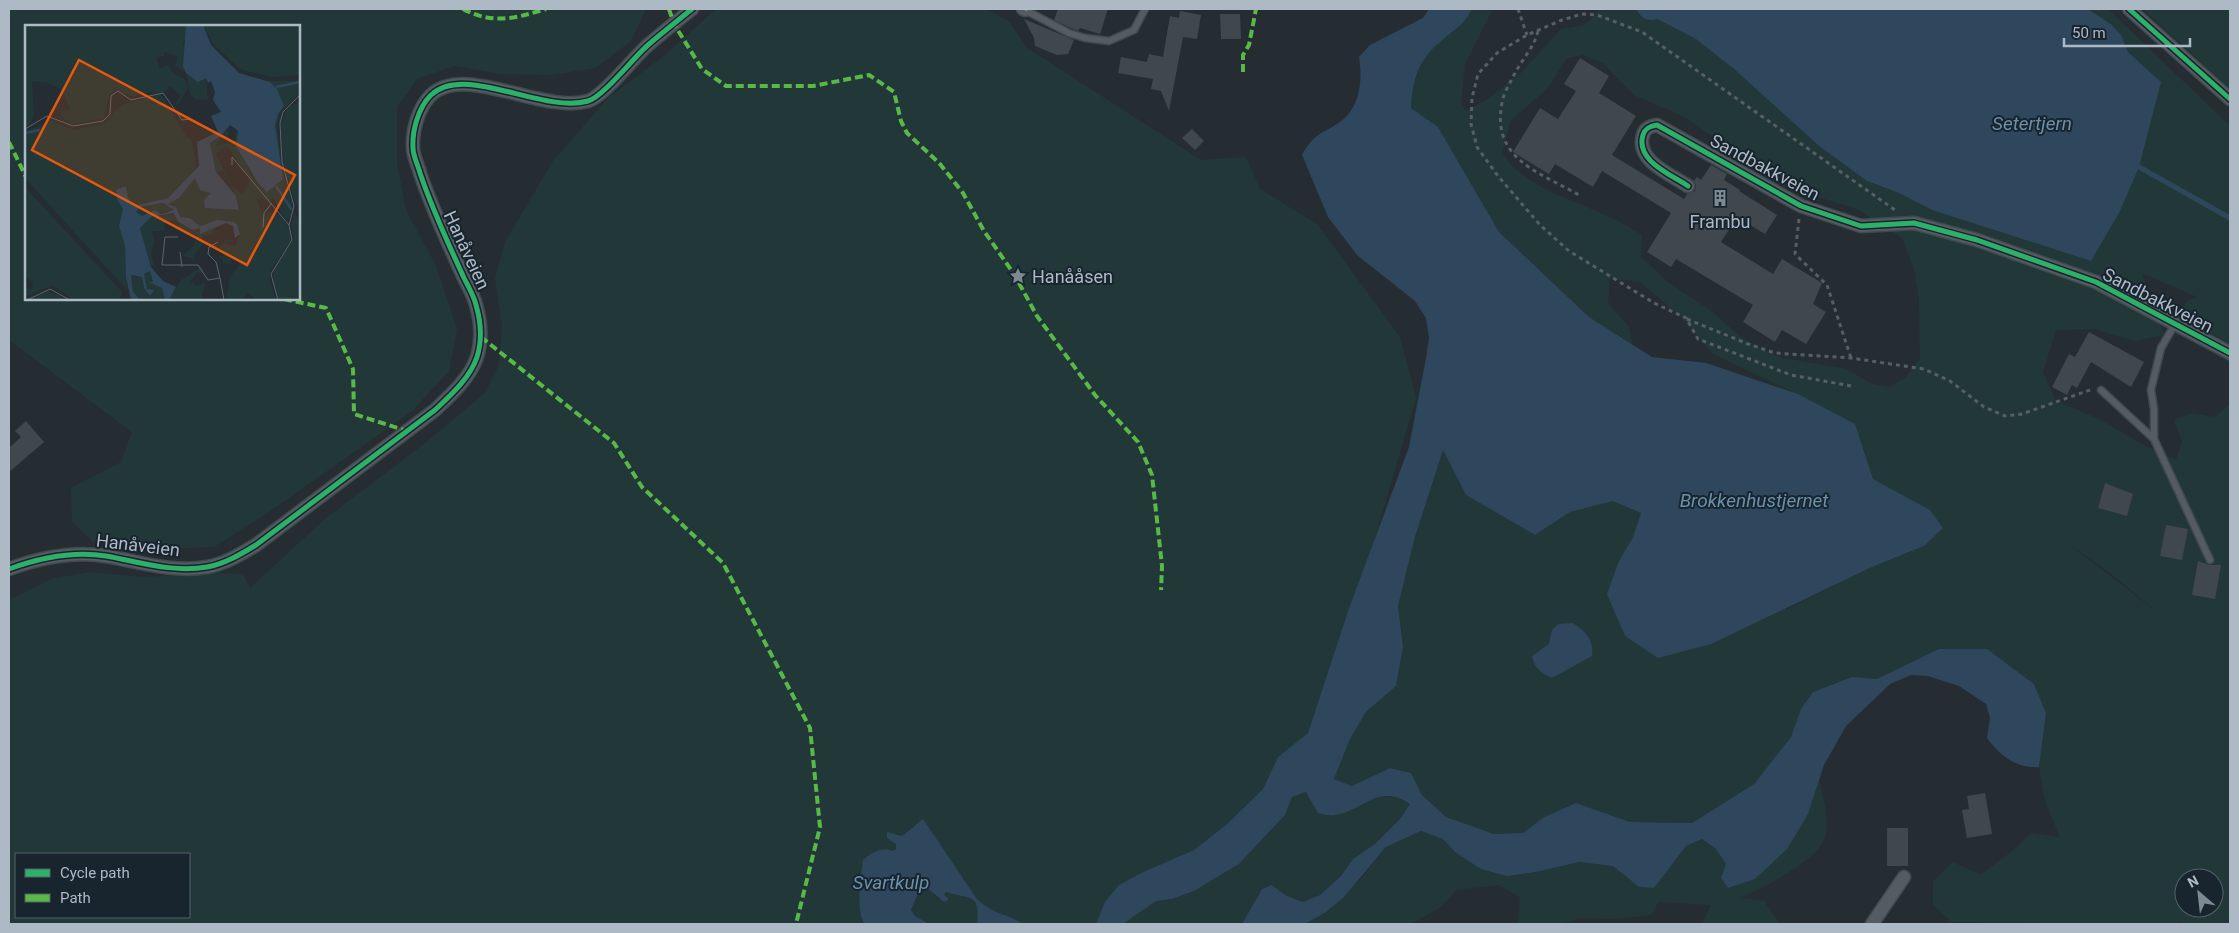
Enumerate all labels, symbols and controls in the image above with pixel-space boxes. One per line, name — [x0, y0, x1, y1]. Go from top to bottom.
scale bar — [2064, 15, 2190, 47]
text: 50 m — [2072, 24, 2106, 42]
inset map — [25, 25, 300, 300]
water label: Setertjern — [1992, 112, 2072, 135]
street label: Sandbakkveien — [1707, 129, 1823, 205]
building icon: Frambu — [1710, 188, 1730, 208]
street label: Hanåveien — [440, 207, 494, 293]
place label: Frambu — [1689, 211, 1751, 232]
street label: Sandbakkveien — [2099, 263, 2217, 337]
place icon: Hanååsen — [1008, 266, 1028, 286]
place label: Hanååsen — [1032, 266, 1113, 287]
water label: Brokkenhustjernet — [1680, 489, 1829, 512]
street label: Hanåveien — [95, 529, 181, 561]
legend — [15, 853, 190, 918]
text: Cycle path — [60, 864, 130, 882]
north arrow — [2174, 868, 2224, 918]
water label: Svartkulp — [853, 871, 929, 894]
text: N — [2185, 872, 2201, 891]
text: Path — [60, 889, 91, 907]

